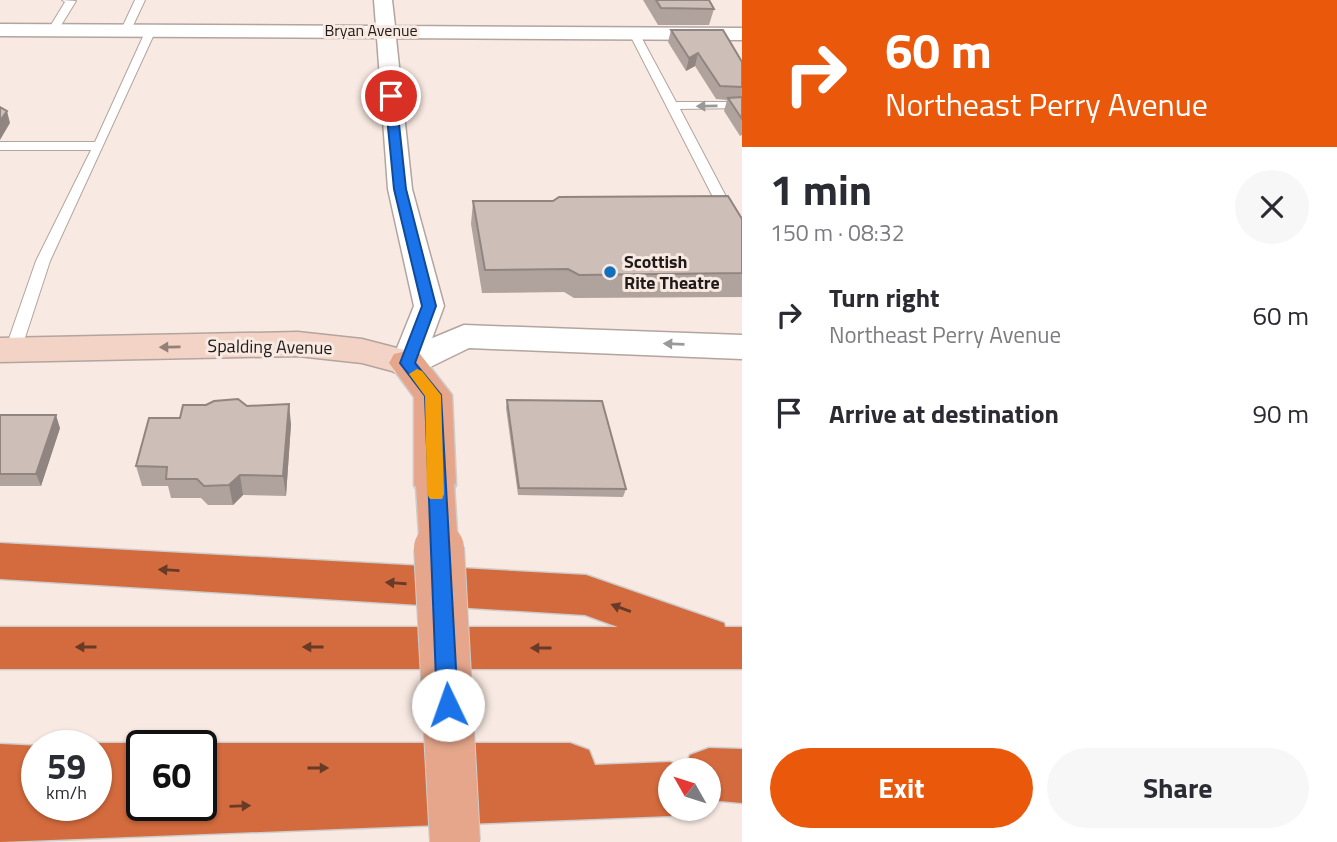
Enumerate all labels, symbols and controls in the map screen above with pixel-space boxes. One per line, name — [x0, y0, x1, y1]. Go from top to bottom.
text: 60 m — [885, 12, 992, 87]
street label: Bryan Avenue — [324, 18, 418, 42]
icon: right — [770, 28, 861, 119]
pin — [361, 66, 421, 126]
icon: arrive — [372, 77, 410, 115]
text: Northeast Perry Avenue — [885, 80, 1208, 128]
one-way arrow — [696, 100, 718, 112]
text: 1 min — [770, 157, 872, 221]
button: close — [1235, 170, 1309, 244]
text: 150 m · 08:32 — [770, 215, 905, 250]
place label: Scottish Rite Theatre — [624, 248, 720, 296]
marker: Scottish Rite Theatre — [602, 264, 618, 280]
text: Turn right — [829, 278, 940, 317]
icon: right — [770, 296, 808, 334]
text: 60 m — [1252, 296, 1309, 335]
text: Northeast Perry Avenue — [829, 317, 1061, 352]
street label: Spalding Avenue — [207, 332, 333, 361]
one-way arrow — [663, 339, 685, 350]
one-way arrow — [159, 341, 181, 352]
icon: arrive — [770, 394, 808, 432]
text: Arrive at destination — [829, 394, 1059, 433]
text: 90 m — [1252, 394, 1309, 433]
one-way arrow — [158, 564, 180, 575]
one-way arrow — [385, 577, 407, 588]
one-way arrow — [611, 602, 632, 613]
one-way arrow — [302, 641, 324, 653]
one-way arrow — [75, 642, 97, 653]
one-way arrow — [530, 642, 552, 654]
position arrow — [411, 668, 485, 742]
speed limit sign: 60 — [126, 730, 217, 821]
text: 59 — [47, 739, 86, 793]
button: Exit — [770, 748, 1033, 828]
button: Share — [1047, 748, 1309, 828]
north arrow — [658, 758, 721, 821]
map controls — [658, 758, 721, 821]
one-way arrow — [308, 762, 330, 774]
text: km/h — [46, 779, 87, 806]
one-way arrow — [229, 801, 251, 812]

